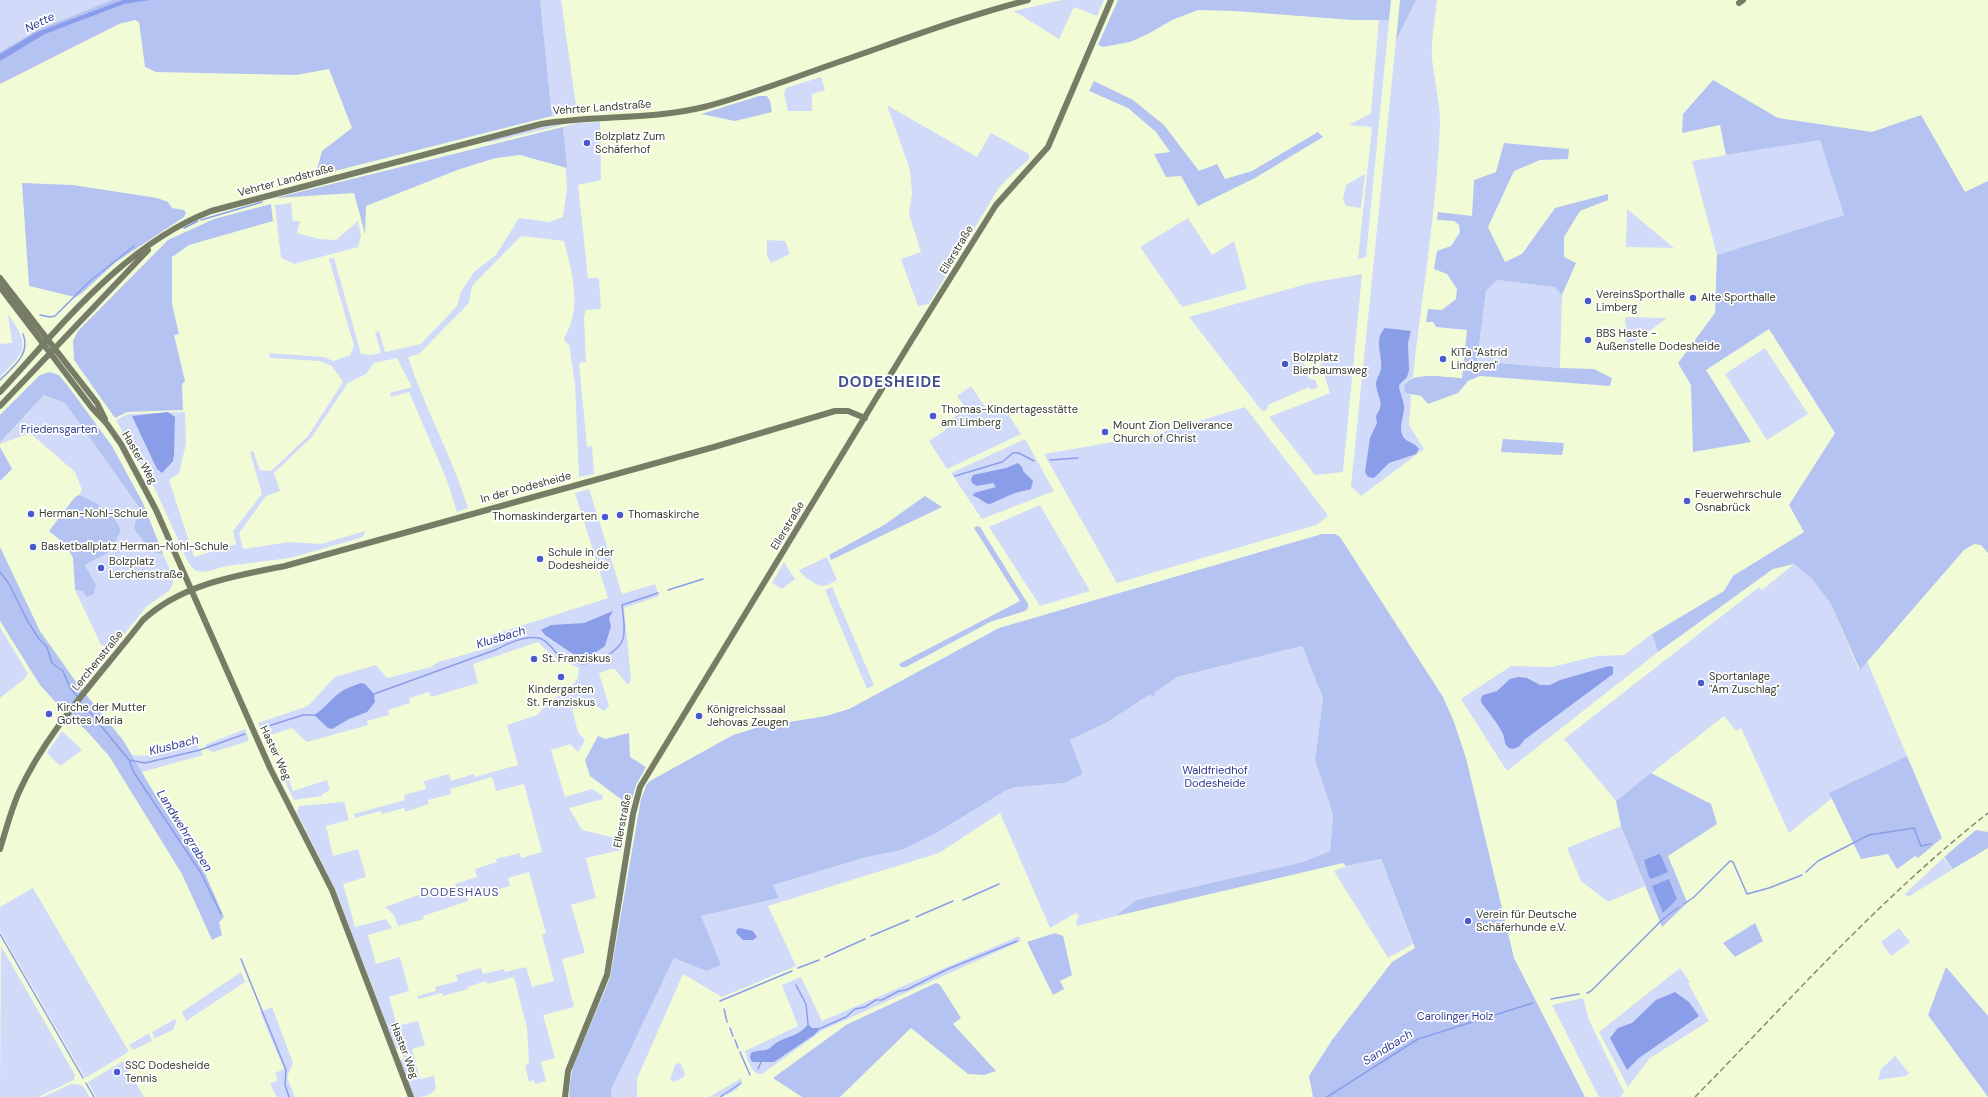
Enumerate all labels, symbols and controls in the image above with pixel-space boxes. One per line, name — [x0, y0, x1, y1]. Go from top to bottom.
water label: Nette — [23, 10, 57, 36]
street label: Vehrter Landstraße — [552, 98, 652, 118]
place label: Bolzplatz Zum Schäferhof — [595, 130, 665, 156]
marker: Bolzplatz Zum Schäferhof — [582, 138, 592, 148]
street label: Vehrter Landstraße — [237, 162, 335, 200]
street label: Ellerstraße — [937, 223, 977, 277]
place label: VereinsSporthalle Limberg — [1596, 288, 1685, 314]
place label: Alte Sporthalle — [1701, 291, 1776, 305]
marker: Alte Sporthalle — [1688, 293, 1698, 303]
marker: VereinsSporthalle Limberg — [1583, 296, 1593, 306]
place label: BBS Haste - Außenstelle Dodesheide — [1596, 327, 1720, 353]
marker: BBS Haste - Außenstelle Dodesheide — [1583, 335, 1593, 345]
place label: KiTa "Astrid Lindgren" — [1451, 346, 1507, 372]
place label: Bolzplatz Bierbaumsweg — [1293, 351, 1367, 377]
marker: KiTa "Astrid Lindgren" — [1438, 354, 1448, 364]
marker: Bolzplatz Bierbaumsweg — [1280, 359, 1290, 369]
district label: DODESHEIDE — [838, 374, 942, 392]
place label: Thomas-Kindertagesstätte am Limberg — [941, 403, 1078, 429]
marker: Thomas-Kindertagesstätte am Limberg — [928, 411, 938, 421]
place label: Mount Zion Deliverance Church of Christ — [1113, 419, 1233, 445]
park label: Friedensgarten — [21, 423, 97, 437]
marker: Mount Zion Deliverance Church of Christ — [1100, 427, 1110, 437]
street label: Haster Weg — [119, 429, 159, 487]
street label: In der Dodesheide — [479, 470, 573, 506]
place label: Feuerwehrschule Osnabrück — [1695, 488, 1781, 514]
marker: Feuerwehrschule Osnabrück — [1682, 496, 1692, 506]
street label: Ellerstraße — [768, 499, 808, 553]
place label: Herman-Nohl-Schule — [39, 507, 148, 521]
place label: Thomaskirche — [628, 508, 699, 522]
marker: Herman-Nohl-Schule — [26, 509, 36, 519]
place label: Thomaskindergarten — [492, 510, 597, 524]
marker: Thomaskirche — [615, 510, 625, 520]
marker: Thomaskindergarten — [600, 512, 610, 522]
place label: Basketballplatz Herman-Nohl-Schule — [41, 540, 229, 554]
marker: Basketballplatz Herman-Nohl-Schule — [28, 542, 38, 552]
place label: Schule in der Dodesheide — [548, 546, 614, 572]
marker: Schule in der Dodesheide — [535, 554, 545, 564]
place label: Bolzplatz Lerchenstraße — [109, 555, 183, 581]
marker: Bolzplatz Lerchenstraße — [96, 563, 106, 573]
water label: Klusbach — [475, 624, 527, 652]
street label: Lerchenstraße — [70, 628, 126, 694]
place label: St. Franziskus — [542, 652, 611, 666]
marker: St. Franziskus — [529, 654, 539, 664]
place label: Sportanlage "Am Zuschlag" — [1709, 670, 1780, 696]
marker: Kindergarten St. Franziskus — [556, 672, 566, 682]
marker: Sportanlage "Am Zuschlag" — [1696, 678, 1706, 688]
place label: Kindergarten St. Franziskus — [527, 683, 595, 709]
place label: Kirche der Mutter Gottes Maria — [57, 701, 146, 727]
place label: Königreichssaal Jehovas Zeugen — [707, 703, 788, 729]
marker: Kirche der Mutter Gottes Maria — [44, 709, 54, 719]
marker: Königreichssaal Jehovas Zeugen — [694, 711, 704, 721]
street label: Haster Weg — [257, 724, 293, 782]
water label: Klusbach — [148, 733, 200, 759]
park label: Waldfriedhof Dodesheide — [1182, 764, 1248, 790]
water label: Landwehrgraben — [153, 788, 215, 874]
street label: Ellerstraße — [611, 793, 635, 849]
district label: DODESHAUS — [420, 886, 500, 900]
place label: Verein für Deutsche Schäferhunde e.V. — [1476, 908, 1577, 934]
marker: Verein für Deutsche Schäferhunde e.V. — [1463, 916, 1473, 926]
park label: Carolinger Holz — [1417, 1010, 1493, 1024]
street label: Haster Weg — [387, 1021, 421, 1081]
water label: Sandbach — [1361, 1027, 1415, 1069]
place label: SSC Dodesheide Tennis — [125, 1059, 210, 1085]
marker: SSC Dodesheide Tennis — [112, 1067, 122, 1077]

